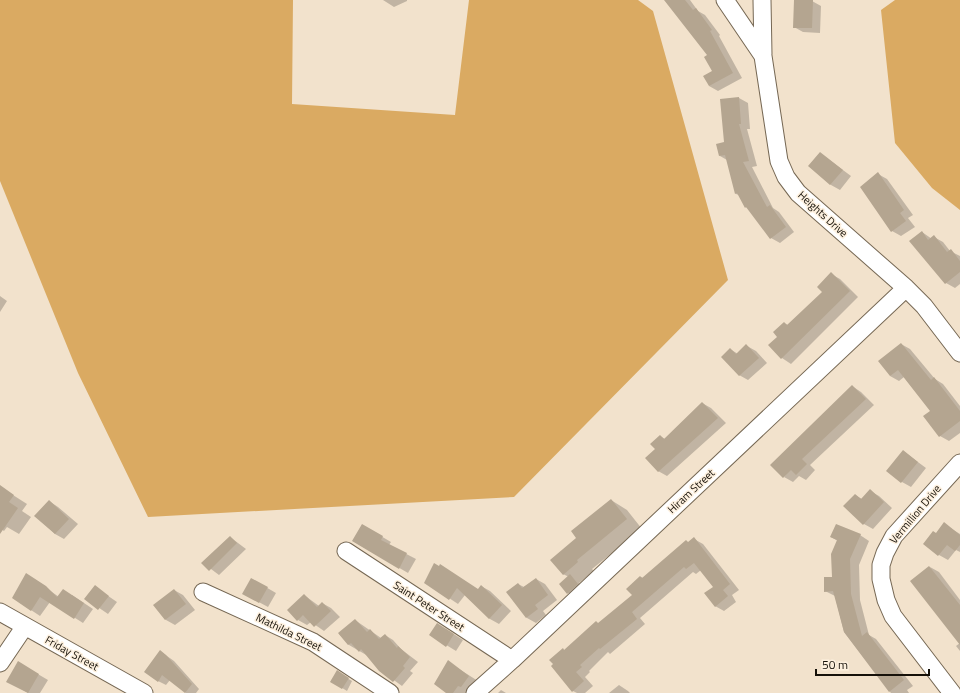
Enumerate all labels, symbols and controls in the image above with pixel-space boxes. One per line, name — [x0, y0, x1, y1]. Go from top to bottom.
street label: Heights Drive — [794, 187, 852, 241]
street label: Hiram Street — [664, 465, 718, 517]
street label: Vermillion Drive — [886, 481, 945, 547]
street label: Saint Peter Street — [390, 577, 468, 635]
street label: Mathilda Street — [253, 609, 325, 655]
street label: Friday Street — [42, 632, 102, 674]
scale bar — [816, 651, 929, 677]
text: 50 m — [822, 655, 848, 674]

